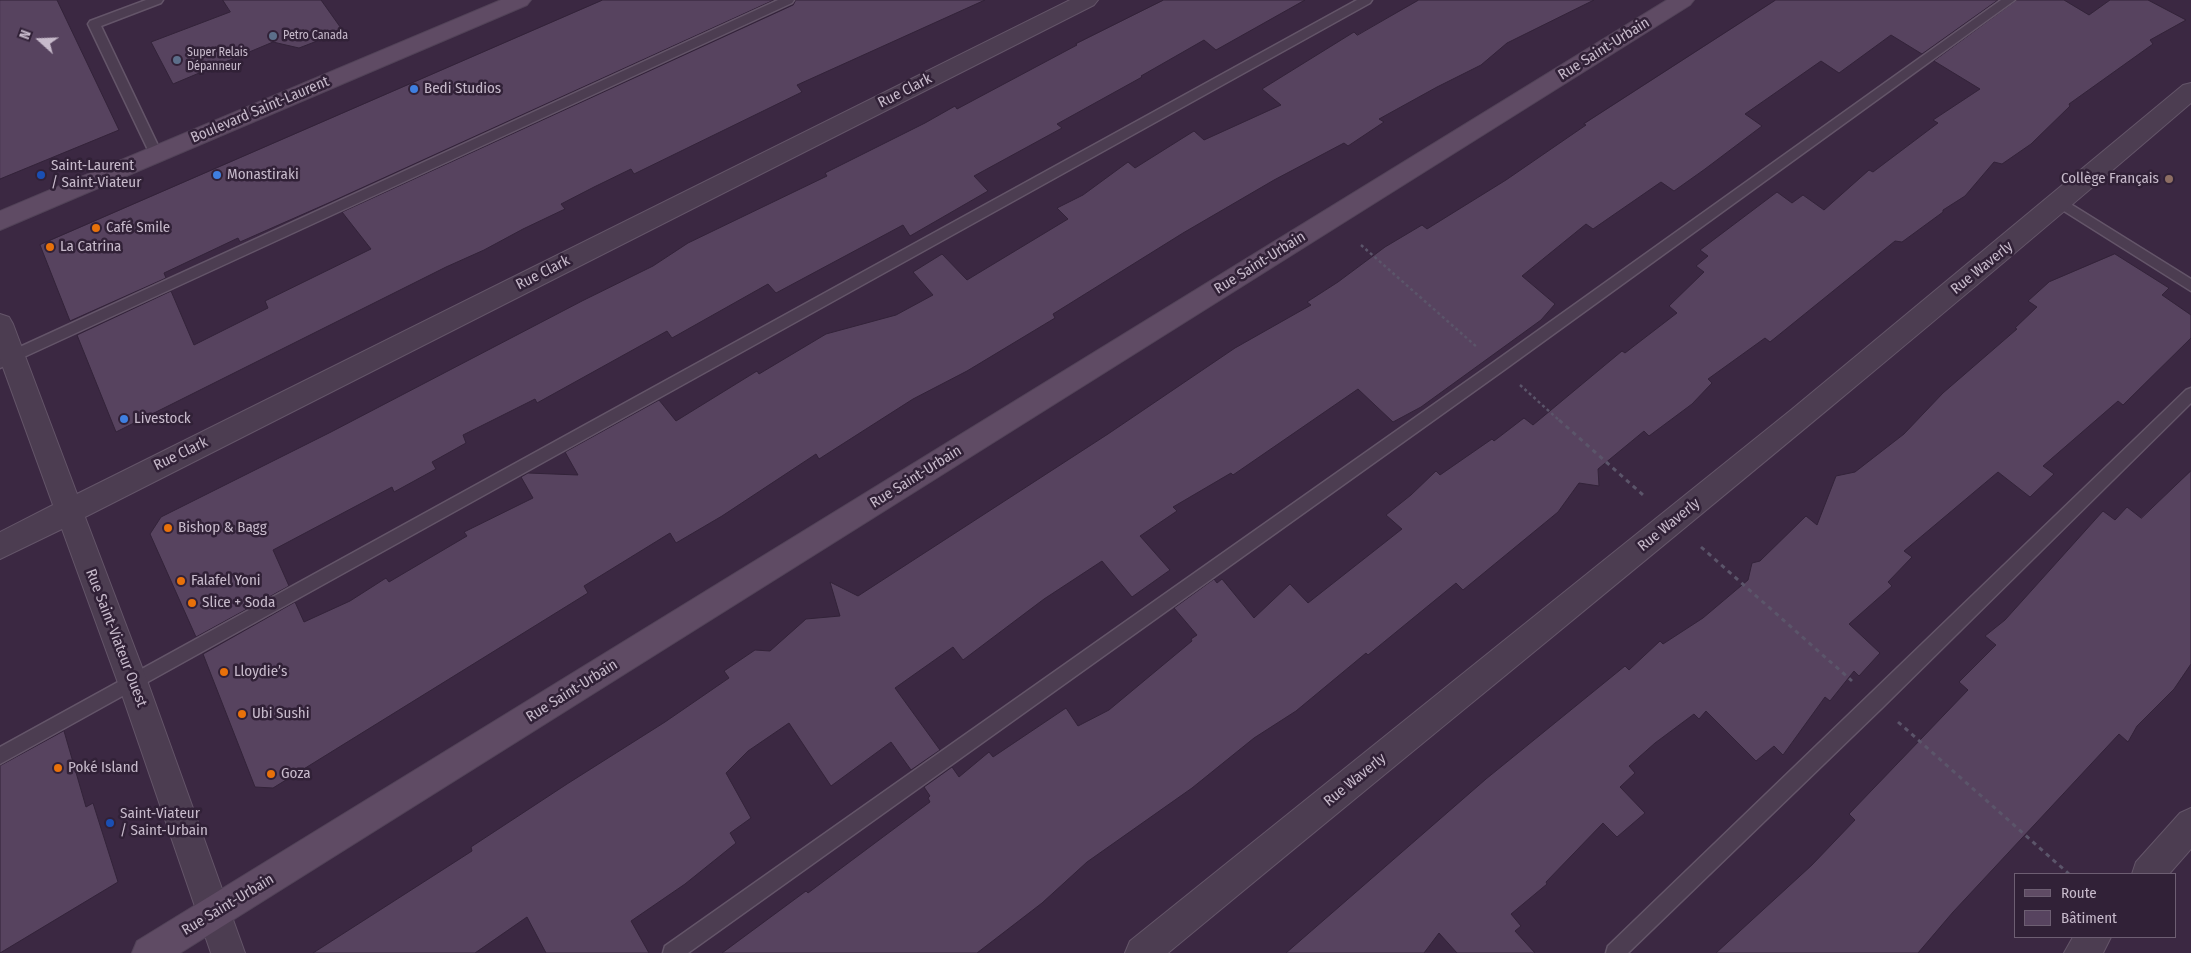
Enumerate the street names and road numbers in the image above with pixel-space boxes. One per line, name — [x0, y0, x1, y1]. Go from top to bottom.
street label: Rue Saint-Urbain — [1555, 14, 1653, 84]
street label: Rue Clark — [875, 70, 935, 112]
street label: Boulevard Saint-Laurent — [188, 73, 332, 147]
street label: Rue Saint-Urbain — [1211, 228, 1309, 298]
street label: Rue Waverly — [1947, 238, 2017, 298]
street label: Rue Clark — [513, 252, 573, 294]
street label: Rue Clark — [151, 433, 211, 475]
street label: Rue Saint-Urbain — [867, 442, 965, 512]
street label: Rue Waverly — [1634, 495, 1704, 555]
street label: Rue Saint-Viateur Ouest — [81, 566, 151, 710]
street label: Rue Saint-Urbain — [523, 656, 621, 726]
street label: Rue Waverly — [1320, 750, 1390, 810]
street label: Rue Saint-Urbain — [179, 870, 277, 940]

